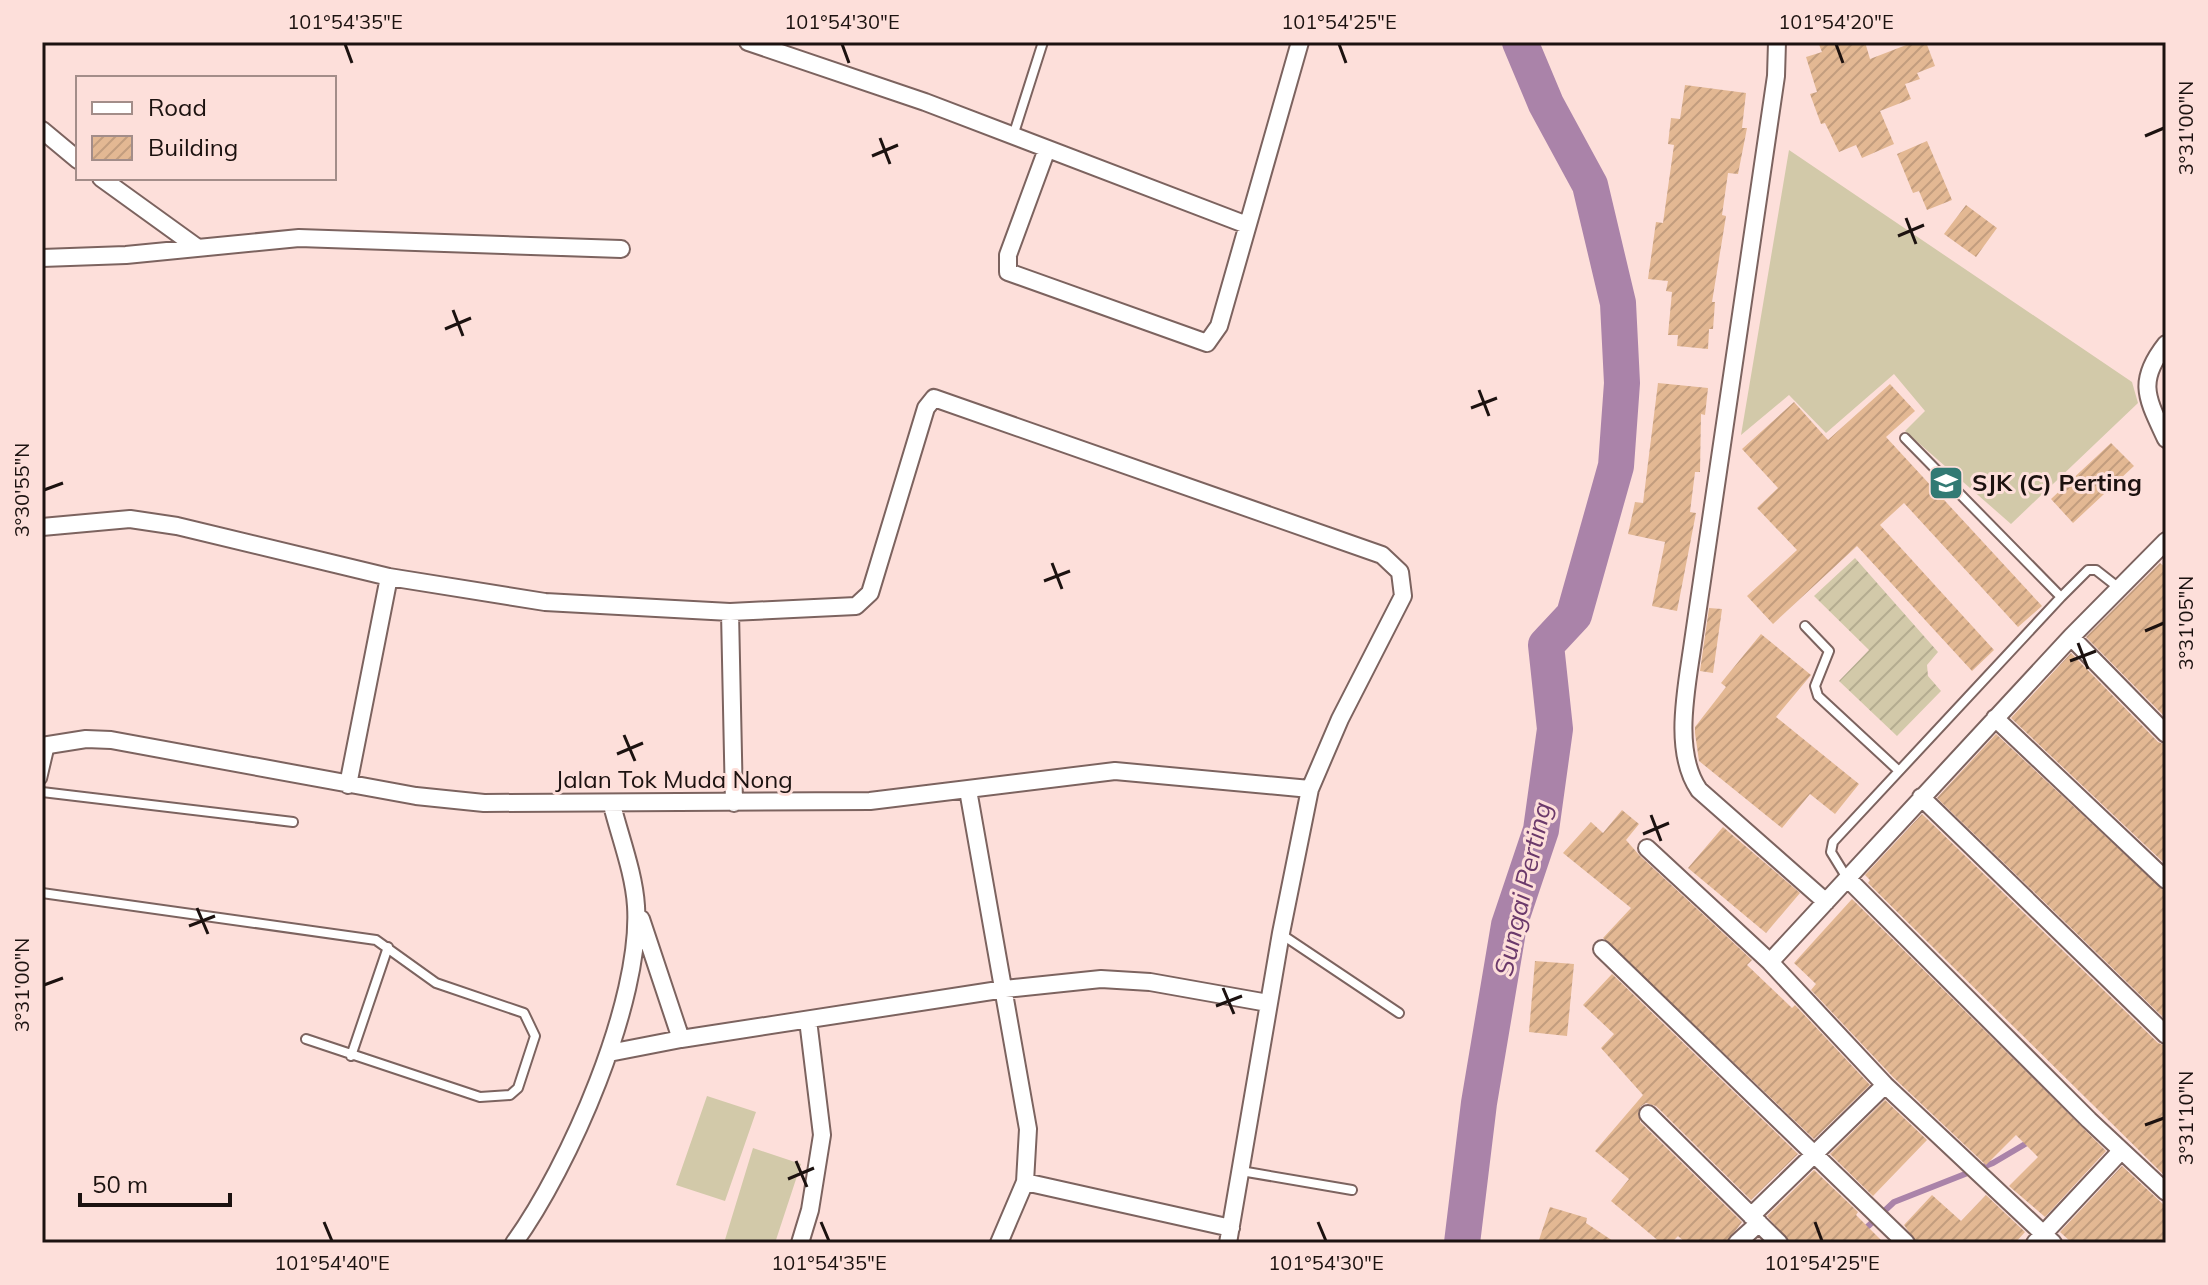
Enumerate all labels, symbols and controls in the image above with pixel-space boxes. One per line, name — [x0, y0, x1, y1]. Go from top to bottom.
text: 101°54'35"E — [287, 9, 403, 34]
text: 101°54'30"E — [784, 9, 900, 34]
text: 101°54'25"E — [1281, 9, 1397, 34]
text: 101°54'20"E — [1778, 9, 1894, 34]
legend — [76, 76, 336, 180]
text: 3°31'00"N — [2173, 81, 2198, 175]
text: Road — [148, 92, 207, 122]
text: Building — [148, 132, 238, 162]
text: 3°30'55"N — [9, 443, 34, 537]
school or university icon: SJK (C) Perting — [1927, 464, 1965, 502]
place label: SJK (C) Perting — [1972, 467, 2142, 497]
text: 3°31'05"N — [2173, 576, 2198, 670]
street label: Jalan Tok Muda Nong — [555, 764, 793, 794]
water label: Sungai Perting — [1486, 799, 1559, 979]
text: 3°31'00"N — [9, 938, 34, 1032]
text: 3°31'10"N — [2173, 1071, 2198, 1165]
scale bar — [80, 1157, 230, 1207]
text: 50 m — [92, 1169, 148, 1199]
text: 101°54'40"E — [274, 1250, 390, 1275]
text: 101°54'35"E — [771, 1250, 887, 1275]
text: 101°54'30"E — [1268, 1250, 1384, 1275]
text: 101°54'25"E — [1764, 1250, 1880, 1275]

